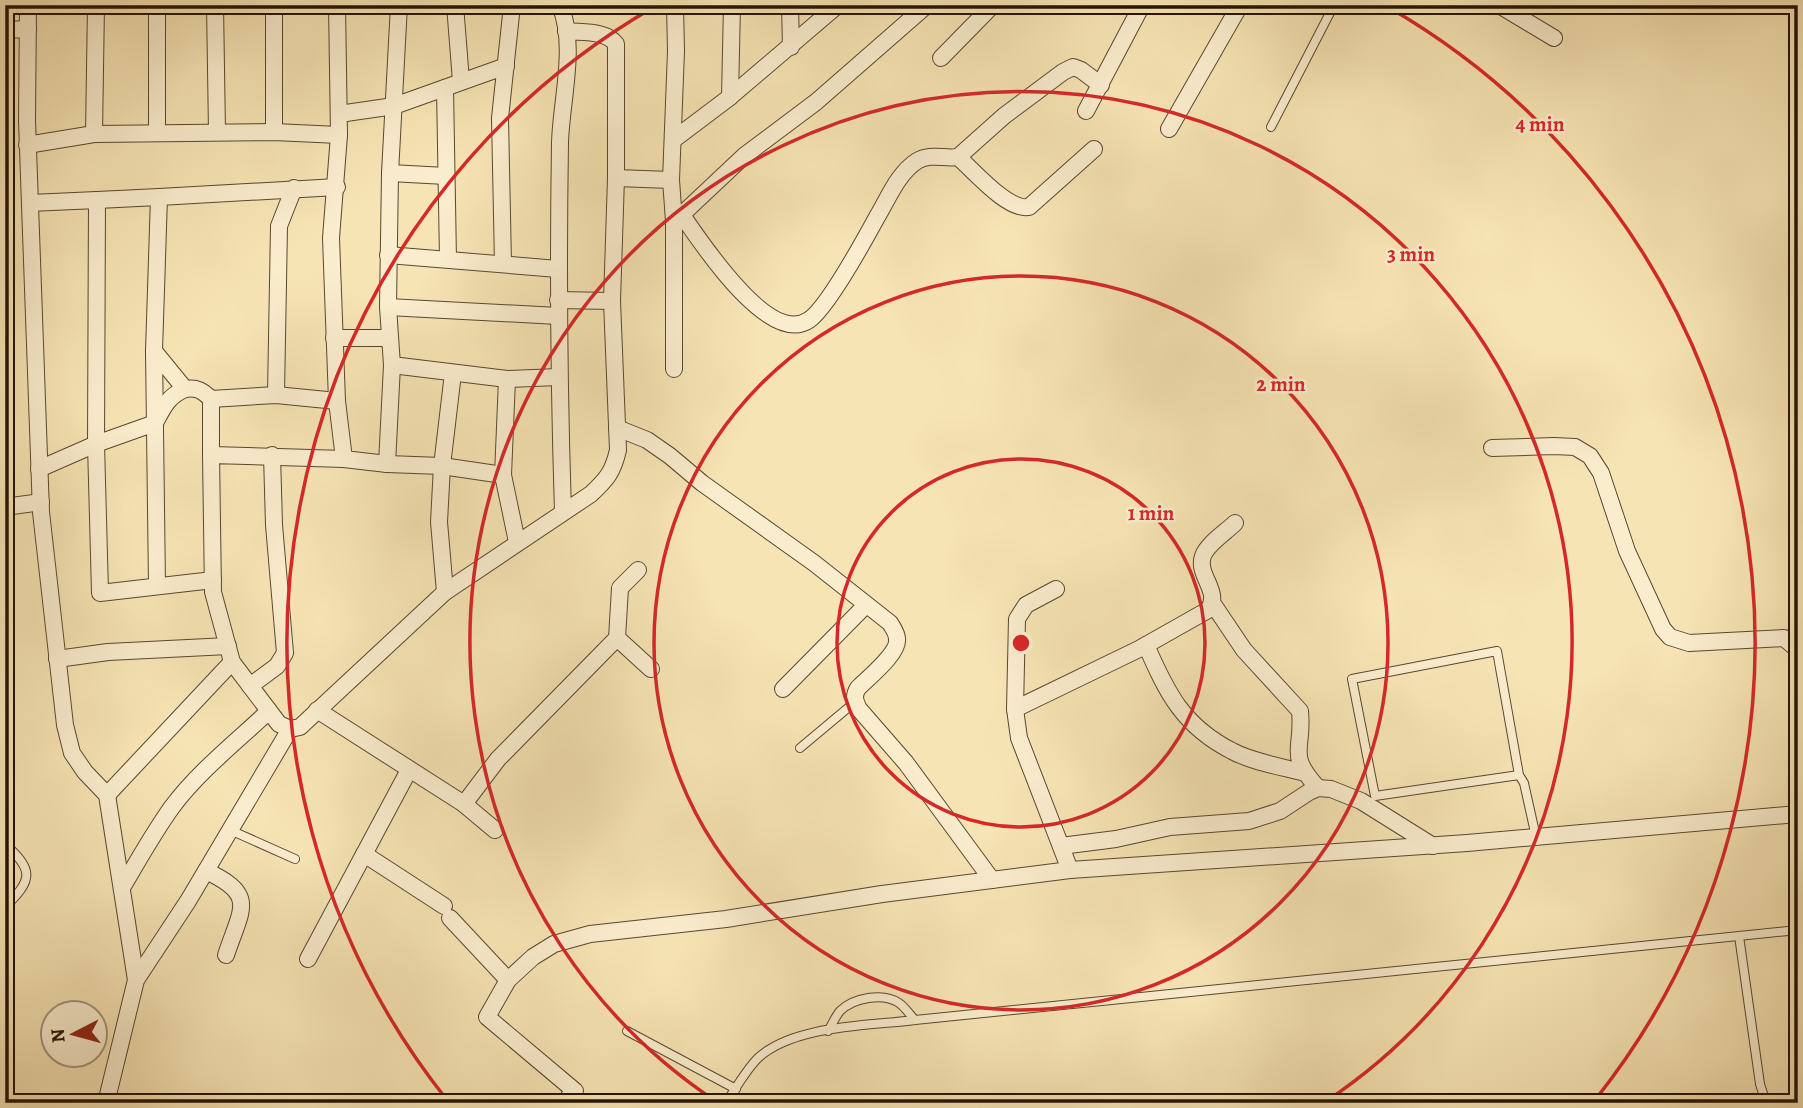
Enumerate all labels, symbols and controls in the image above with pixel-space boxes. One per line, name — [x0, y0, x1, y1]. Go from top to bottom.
text: 4 min — [1515, 110, 1565, 138]
text: 3 min — [1387, 240, 1435, 268]
text: 2 min — [1256, 370, 1306, 398]
text: 1 min — [1128, 499, 1175, 527]
centre of rings — [1009, 631, 1033, 655]
north arrow — [38, 1000, 108, 1070]
text: N — [44, 1027, 72, 1044]

